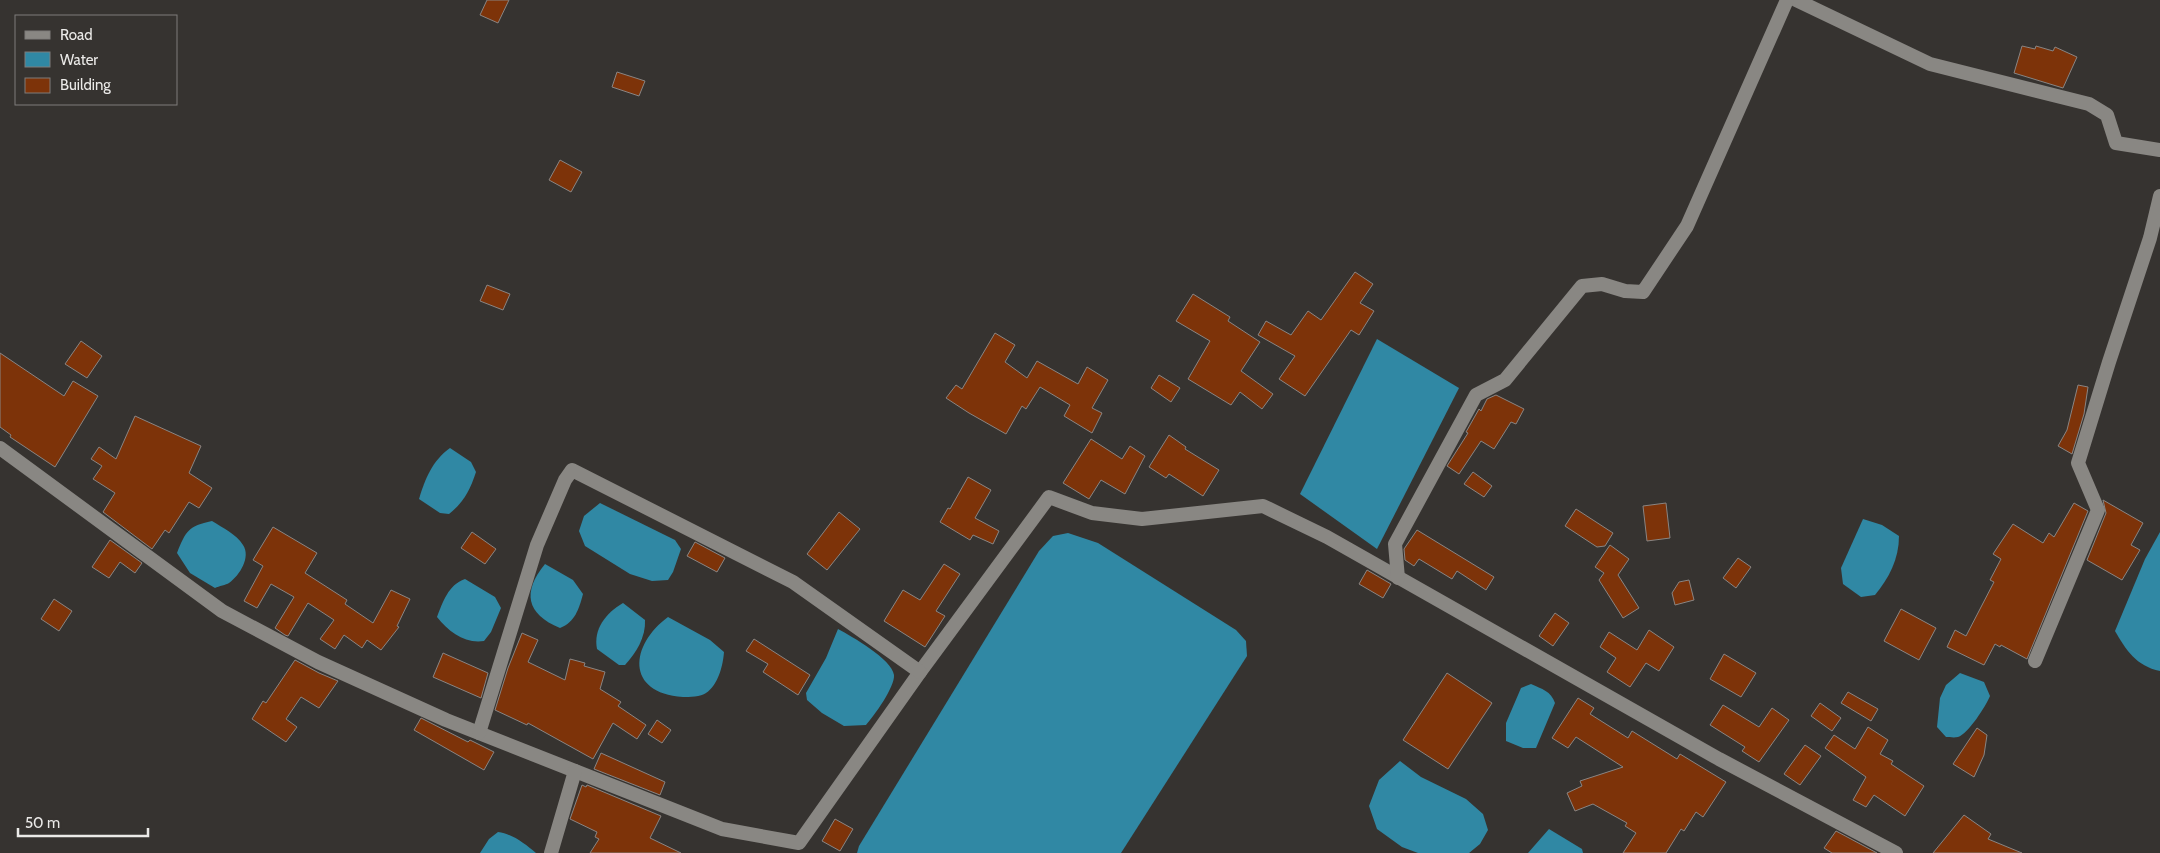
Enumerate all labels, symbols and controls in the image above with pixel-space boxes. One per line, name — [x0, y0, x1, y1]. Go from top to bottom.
legend — [15, 15, 178, 105]
text: Road — [60, 26, 93, 44]
text: Water — [60, 51, 98, 69]
text: Building — [60, 76, 111, 94]
scale bar — [18, 806, 148, 838]
text: 50 m — [25, 814, 60, 832]

